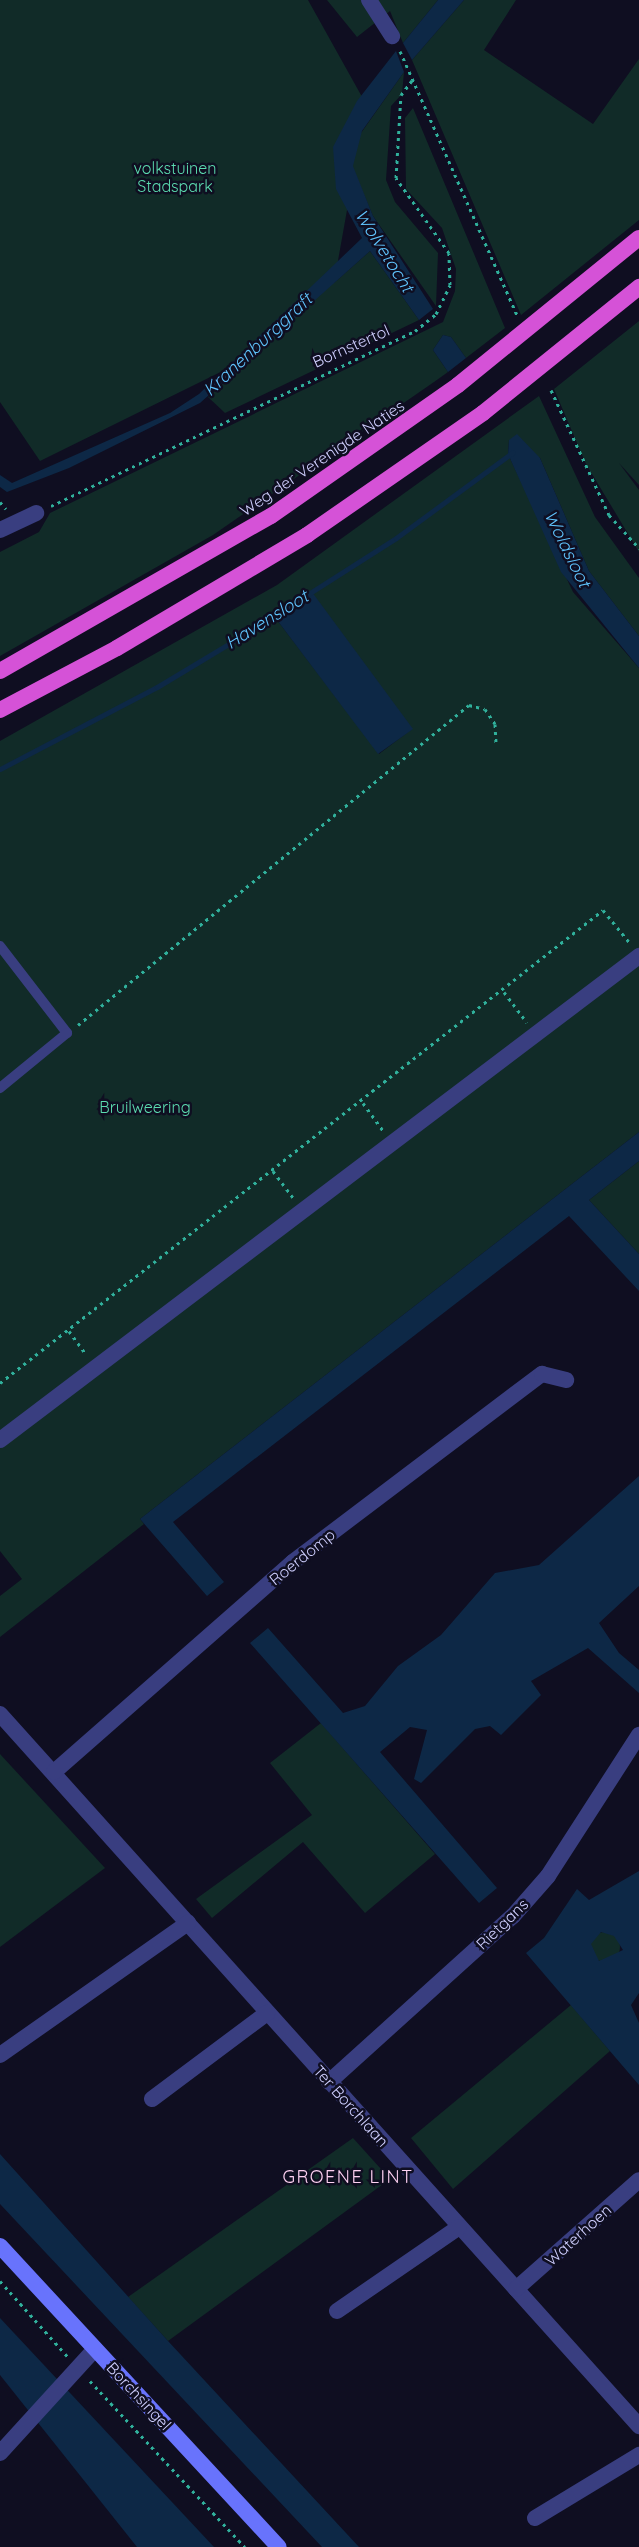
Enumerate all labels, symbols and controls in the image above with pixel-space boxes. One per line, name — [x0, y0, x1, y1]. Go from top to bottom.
park label: volkstuinen Stadspark — [133, 158, 217, 196]
water label: Wolvetocht — [350, 205, 418, 297]
water label: Kranenburggraft — [199, 289, 317, 401]
street label: Bornstertol — [310, 321, 392, 371]
street label: Weg der Verenigde Naties — [236, 396, 408, 520]
water label: Woldsloot — [539, 507, 595, 591]
water label: Havensloot — [221, 586, 313, 654]
park label: Bruilweering — [99, 1097, 191, 1117]
street label: Roerdomp — [265, 1525, 339, 1589]
street label: Rietgans — [472, 1895, 532, 1953]
street label: Ter Borchlaan — [309, 2061, 393, 2151]
district label: GROENE LINT — [282, 2166, 414, 2188]
street label: Waterhoen — [541, 2200, 615, 2270]
street label: Borchsingel — [103, 2358, 175, 2434]

